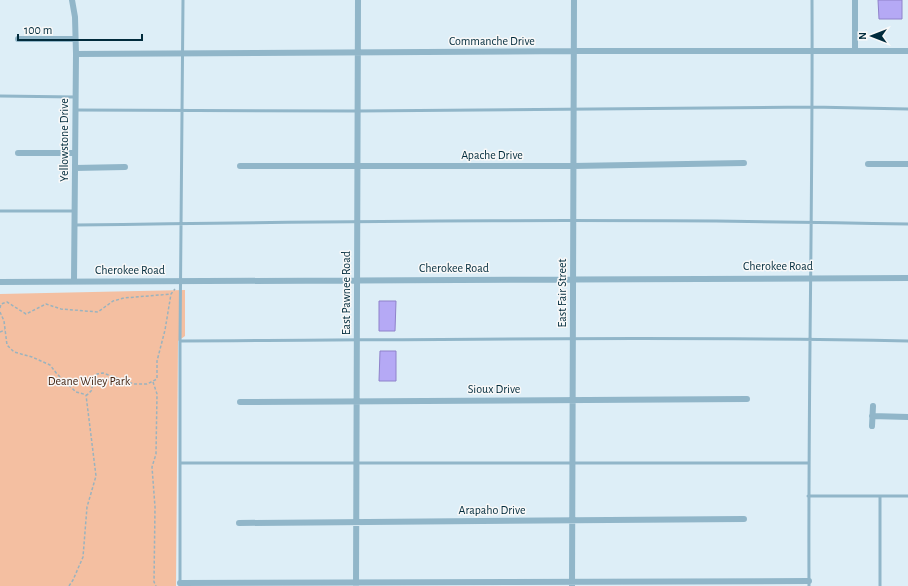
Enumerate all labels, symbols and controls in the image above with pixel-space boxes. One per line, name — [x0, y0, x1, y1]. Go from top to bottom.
scale bar — [18, 16, 142, 42]
north arrow — [852, 16, 892, 56]
text: 100 m — [24, 24, 52, 36]
text: N — [857, 32, 868, 40]
street label: Commanche Drive — [449, 35, 535, 47]
street label: Yellowstone Drive — [58, 98, 70, 182]
street label: Apache Drive — [461, 149, 523, 161]
street label: East Pawnee Road — [340, 251, 352, 335]
street label: East Fair Street — [556, 258, 568, 327]
street label: Cherokee Road — [743, 260, 813, 272]
street label: Cherokee Road — [419, 262, 489, 274]
street label: Cherokee Road — [95, 264, 165, 276]
park label: Deane Wiley Park — [48, 375, 131, 388]
street label: Sioux Drive — [468, 383, 520, 395]
street label: Arapaho Drive — [459, 504, 525, 516]

